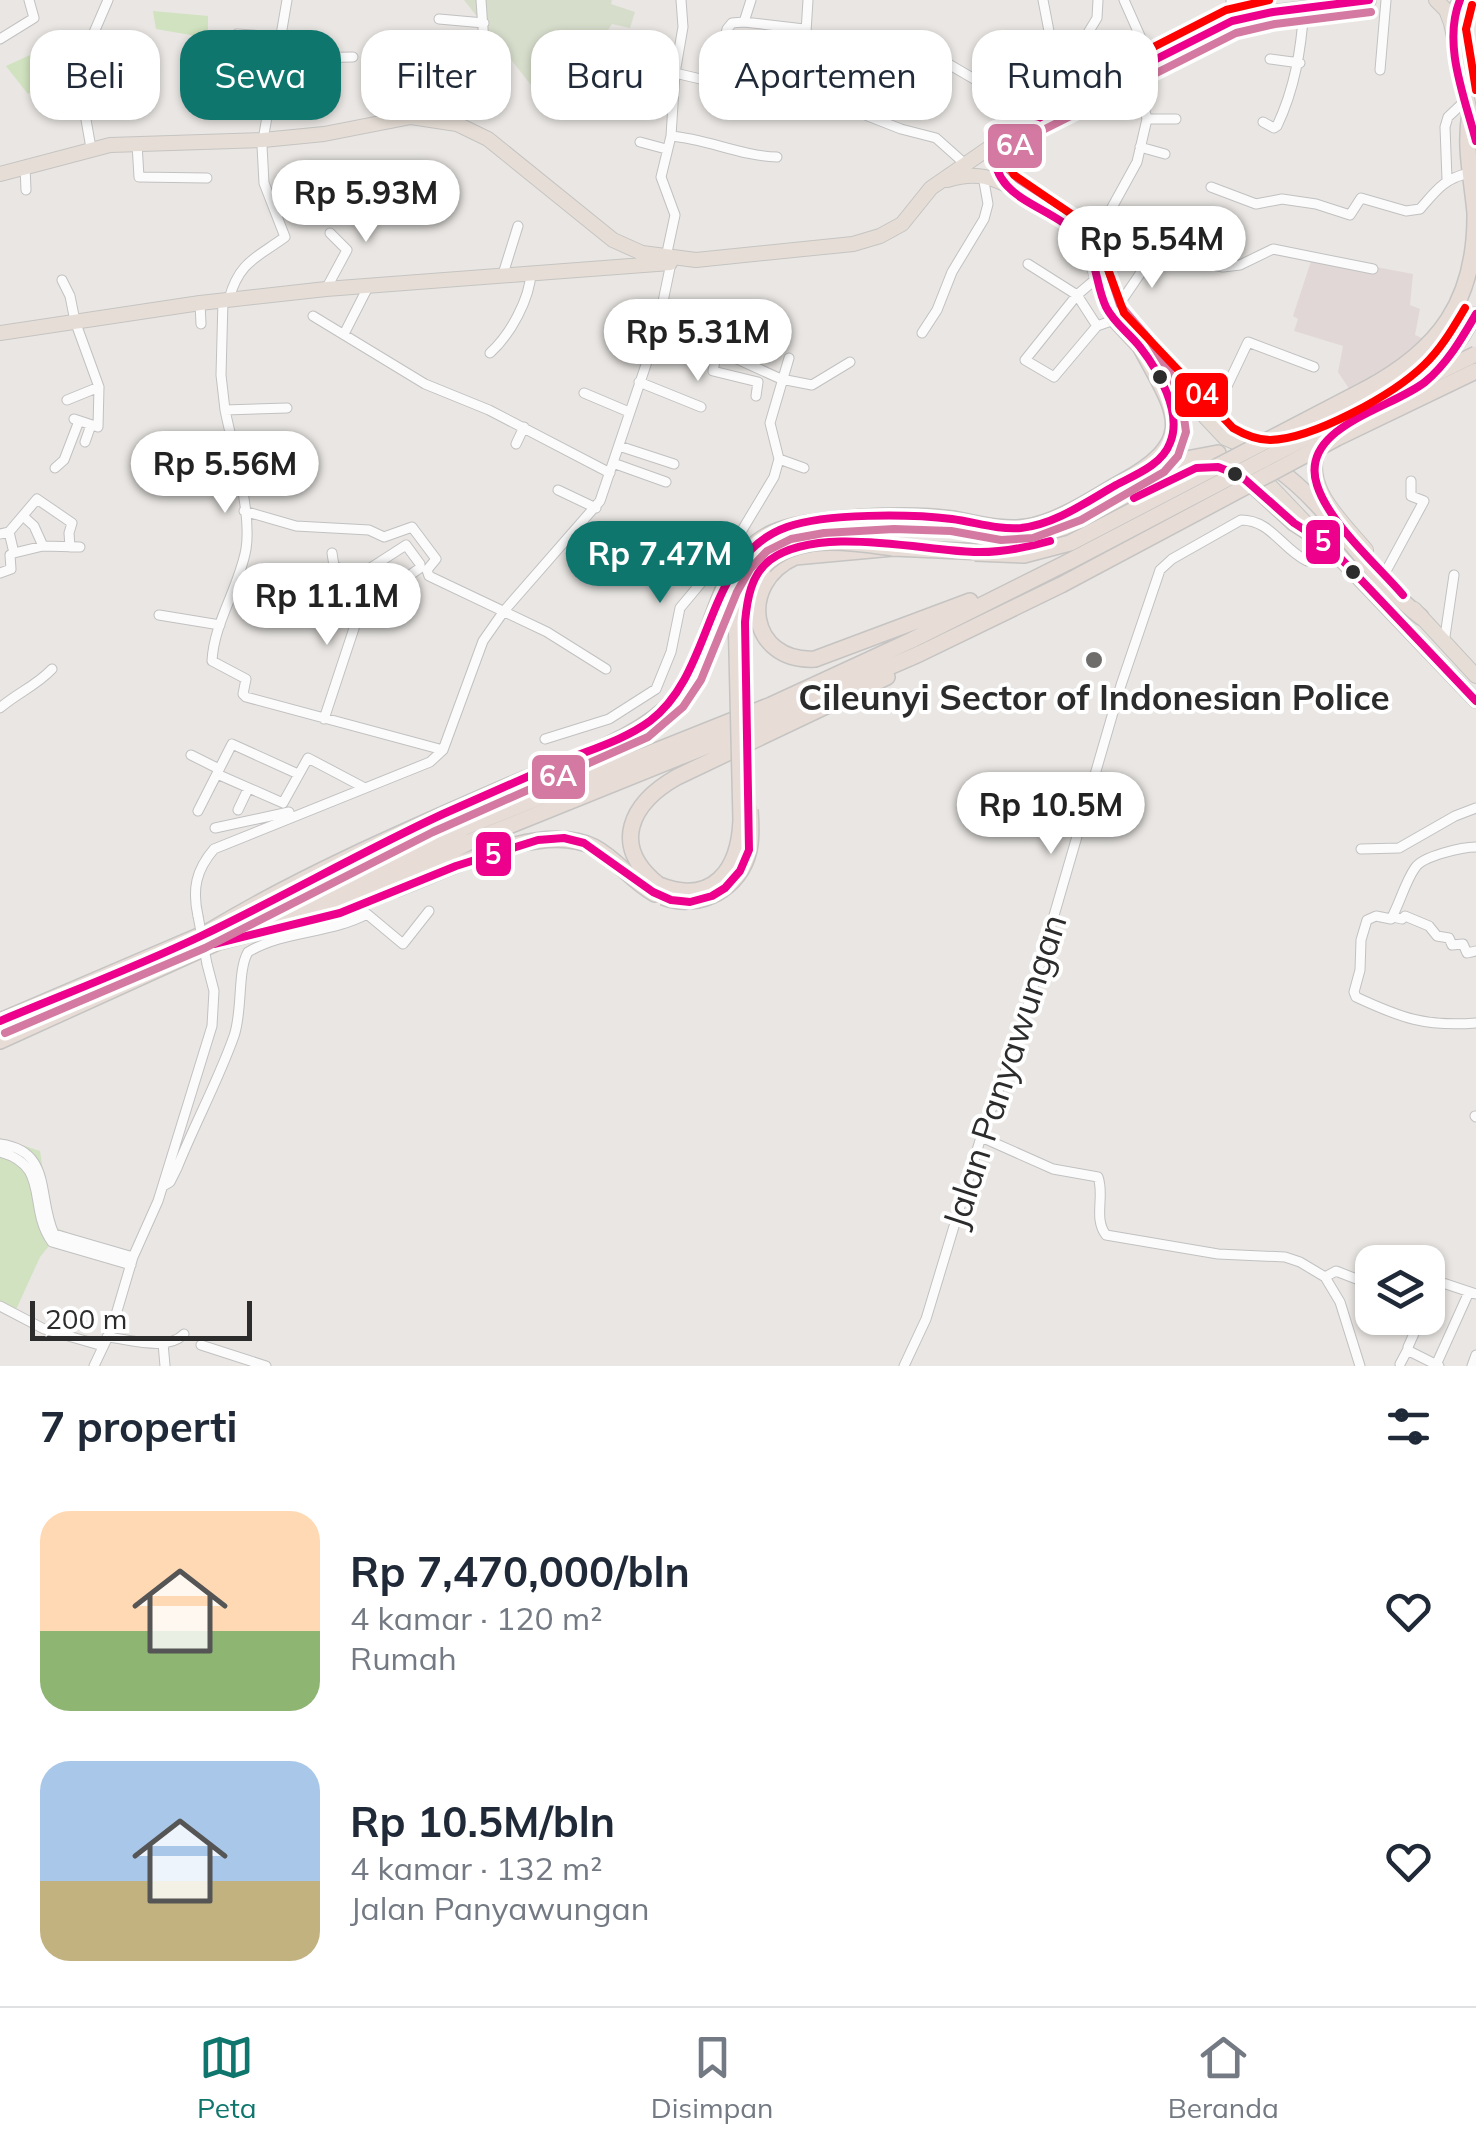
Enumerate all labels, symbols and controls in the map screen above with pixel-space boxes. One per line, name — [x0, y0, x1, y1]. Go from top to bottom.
chip: Beli — [30, 30, 160, 120]
chip: Sewa — [180, 30, 341, 120]
chip: Filter — [361, 30, 511, 120]
chip: Baru — [531, 30, 679, 120]
chip: Apartemen — [699, 30, 952, 120]
chip: Rumah — [972, 30, 1158, 120]
line badge: 6A — [986, 122, 1044, 170]
text: 6A — [996, 127, 1034, 162]
pin: Rp 5.93M — [263, 160, 469, 245]
text: Rp 5.93M — [294, 172, 438, 212]
pin: Rp 5.54M — [1049, 206, 1255, 291]
text: Rp 5.54M — [1080, 218, 1224, 258]
pin: Rp 5.31M — [595, 299, 801, 384]
text: Rp 5.31M — [626, 311, 770, 351]
unlabelled marker — [1150, 367, 1170, 387]
line badge: 04 — [1173, 371, 1230, 419]
text: 04 — [1185, 376, 1219, 411]
pin: Rp 5.56M — [122, 431, 328, 516]
text: Rp 5.56M — [153, 443, 297, 483]
unlabelled marker — [1225, 464, 1245, 484]
line badge: 5 — [1304, 518, 1342, 566]
pin: Rp 7.47M — [557, 521, 763, 606]
text: 5 — [1315, 523, 1331, 558]
text: Rp 7.47M — [588, 533, 732, 573]
unlabelled marker — [1343, 562, 1363, 582]
pin: Rp 11.1M — [224, 563, 430, 648]
text: Rp 11.1M — [255, 575, 399, 615]
marker: Cileunyi Sector of Indonesian Police — [1083, 649, 1105, 671]
place label: Cileunyi Sector of Indonesian Police — [798, 675, 1390, 719]
line badge: 6A — [530, 753, 587, 801]
text: 6A — [539, 758, 577, 793]
pin: Rp 10.5M — [948, 772, 1154, 857]
text: Rp 10.5M — [979, 784, 1123, 824]
line badge: 5 — [474, 830, 513, 878]
text: 5 — [485, 836, 501, 871]
street label: Jalan Panyawungan — [932, 908, 1076, 1234]
map controls — [1355, 1245, 1445, 1335]
button: layers — [1355, 1245, 1445, 1335]
scale bar — [30, 1296, 252, 1340]
text: 200 m — [45, 1301, 127, 1336]
icon: filters — [1381, 1399, 1436, 1454]
text: 7 properti — [40, 1400, 237, 1453]
text: Rp 7,470,000/bln — [350, 1545, 690, 1598]
icon: home — [120, 1551, 240, 1671]
icon: heart — [1381, 1584, 1436, 1639]
text: 4 kamar · 120 m² — [350, 1598, 602, 1638]
text: Rumah — [350, 1638, 457, 1678]
text: Rp 10.5M/bln — [350, 1795, 615, 1848]
icon: home — [120, 1801, 240, 1921]
icon: heart — [1381, 1834, 1436, 1889]
text: 4 kamar · 132 m² — [350, 1848, 602, 1888]
text: Jalan Panyawungan — [350, 1888, 650, 1928]
tab: Peta — [197, 2030, 257, 2125]
tab: Disimpan — [651, 2030, 774, 2125]
tab: Beranda — [1168, 2030, 1279, 2125]

